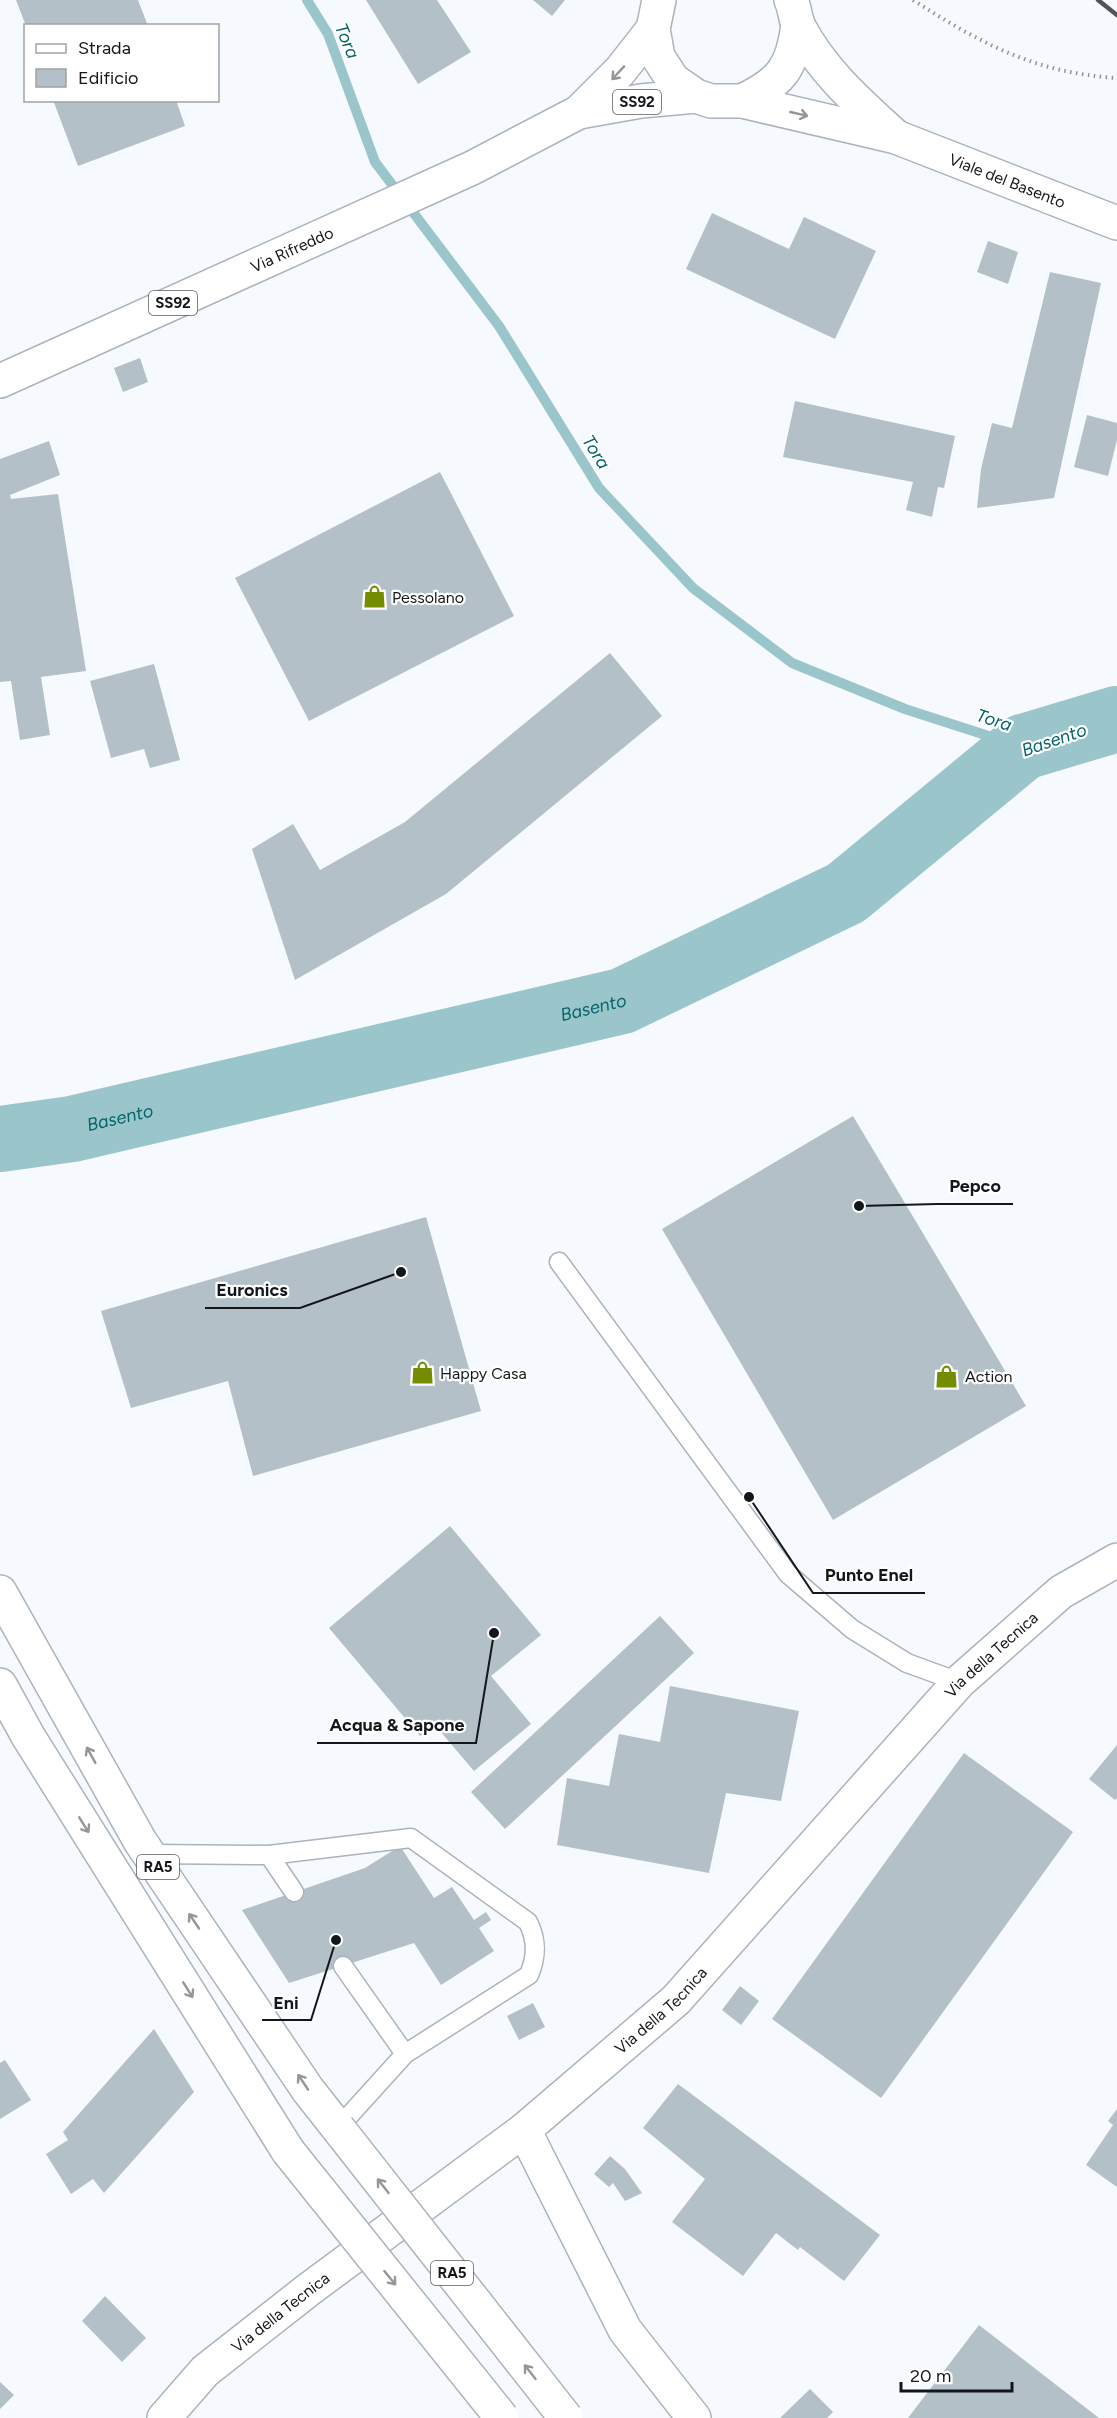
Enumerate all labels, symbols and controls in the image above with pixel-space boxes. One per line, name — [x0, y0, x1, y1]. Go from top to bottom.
water label: Tora — [330, 20, 364, 62]
legend — [24, 24, 219, 102]
text: Strada — [78, 37, 131, 59]
one-way arrow — [611, 65, 625, 80]
text: Edificio — [78, 67, 139, 89]
road number: SS92 — [613, 90, 661, 114]
one-way arrow — [789, 109, 808, 121]
street label: Viale del Basento — [946, 149, 1068, 212]
street label: Via Rifreddo — [247, 222, 336, 276]
road number: SS92 — [149, 291, 197, 315]
water label: Tora — [577, 431, 615, 473]
shop icon: Pessolano — [361, 584, 387, 610]
place label: Pessolano — [392, 588, 464, 607]
water label: Tora — [973, 704, 1015, 736]
water label: Basento — [1019, 719, 1089, 761]
water label: Basento — [558, 989, 629, 1026]
water label: Basento — [85, 1099, 155, 1136]
callout: Pepco — [937, 1168, 1013, 1204]
text: Pepco — [949, 1175, 1001, 1197]
callout: Euronics — [205, 1272, 300, 1308]
text: Euronics — [216, 1279, 288, 1301]
shop icon: Happy Casa — [409, 1360, 435, 1386]
shop icon: Action — [934, 1363, 960, 1389]
place label: Happy Casa — [440, 1364, 527, 1383]
place label: Action — [965, 1367, 1012, 1386]
callout: Punto Enel — [813, 1557, 925, 1593]
text: Punto Enel — [825, 1564, 913, 1586]
street label: Via della Tecnica — [940, 1608, 1041, 1701]
callout: Acqua & Sapone — [317, 1707, 476, 1743]
text: Acqua & Sapone — [329, 1714, 465, 1736]
one-way arrow — [85, 1747, 97, 1764]
one-way arrow — [79, 1816, 91, 1833]
road number: RA5 — [137, 1855, 179, 1879]
one-way arrow — [187, 1912, 200, 1929]
street label: Via della Tecnica — [611, 1963, 711, 2058]
one-way arrow — [183, 1981, 195, 1998]
callout: Eni — [262, 1984, 311, 2020]
text: Eni — [273, 1992, 299, 2014]
one-way arrow — [297, 2074, 309, 2091]
one-way arrow — [377, 2178, 390, 2194]
road number: RA5 — [431, 2261, 473, 2285]
street label: Via della Tecnica — [228, 2268, 333, 2356]
one-way arrow — [383, 2270, 396, 2286]
scale bar — [901, 2355, 1012, 2393]
one-way arrow — [523, 2364, 536, 2380]
text: 20 m — [910, 2365, 951, 2387]

